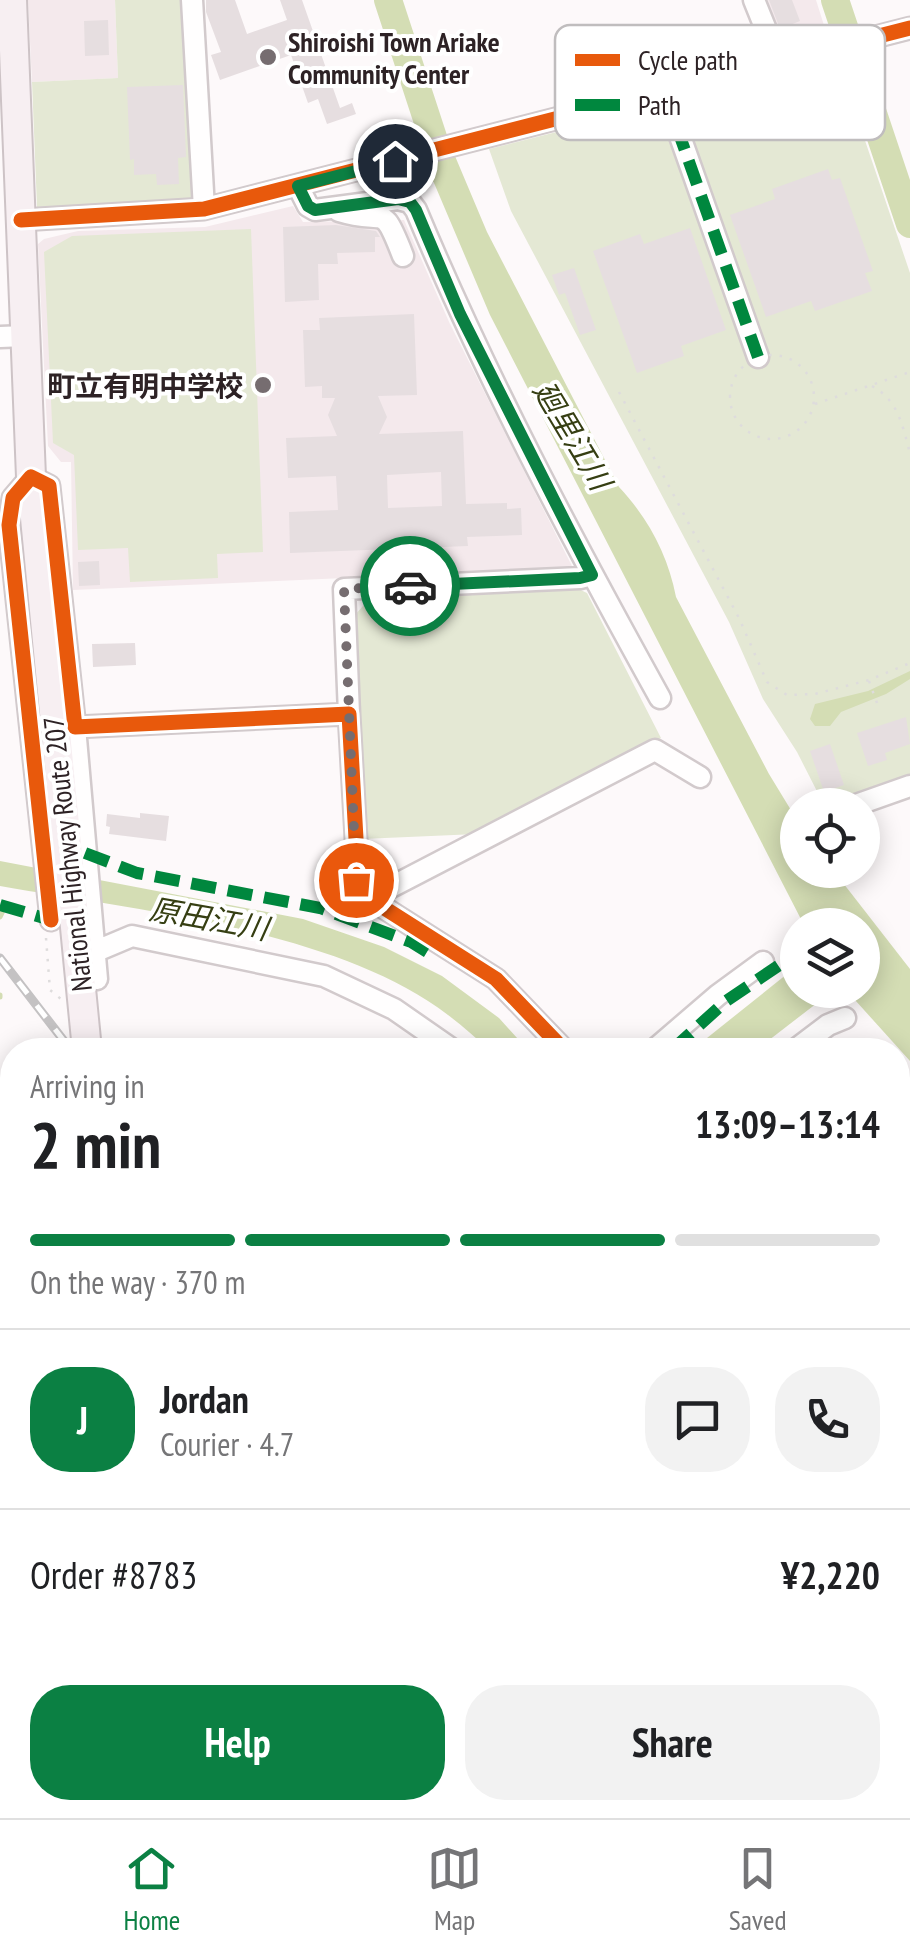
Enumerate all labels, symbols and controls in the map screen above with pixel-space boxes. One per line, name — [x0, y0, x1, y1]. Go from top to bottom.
place label: Shiroishi Town Ariake Community Center — [288, 23, 500, 92]
legend — [555, 25, 885, 140]
text: Cycle path — [638, 41, 738, 78]
marker: Shiroishi Town Ariake Community Center — [257, 46, 279, 68]
text: Path — [638, 86, 681, 123]
pin — [353, 119, 438, 204]
icon: home — [368, 134, 423, 189]
place label: 町立有明中学校 — [47, 367, 243, 404]
marker: 町立有明中学校 — [252, 374, 274, 396]
water label: 廻里江川 — [525, 374, 622, 499]
courier — [360, 536, 460, 636]
icon: car — [383, 559, 438, 614]
street label: National Highway Route 207 — [34, 715, 100, 993]
map controls — [780, 788, 880, 1008]
button: locate — [780, 788, 880, 888]
pin — [314, 838, 399, 923]
icon: bag — [329, 853, 384, 908]
water label: 原田江川 — [147, 888, 274, 948]
button: layers — [780, 908, 880, 1008]
text: Arriving in — [30, 1065, 145, 1107]
text: 13:09–13:14 — [695, 1099, 880, 1148]
text: 2 min — [30, 1102, 161, 1186]
text: On the way · 370 m — [30, 1261, 245, 1303]
button: chat — [645, 1367, 750, 1472]
button: phone — [775, 1367, 880, 1472]
text: Jordan — [160, 1374, 249, 1423]
text: J — [77, 1395, 88, 1444]
text: Courier · 4.7 — [160, 1423, 294, 1465]
text: Order #8783 — [30, 1550, 197, 1599]
text: ¥2,220 — [781, 1550, 880, 1599]
button: Help — [30, 1685, 445, 1800]
button: Share — [465, 1685, 880, 1800]
tab: Home — [123, 1841, 180, 1938]
tab: Map — [427, 1841, 482, 1938]
tab: Saved — [729, 1841, 787, 1938]

